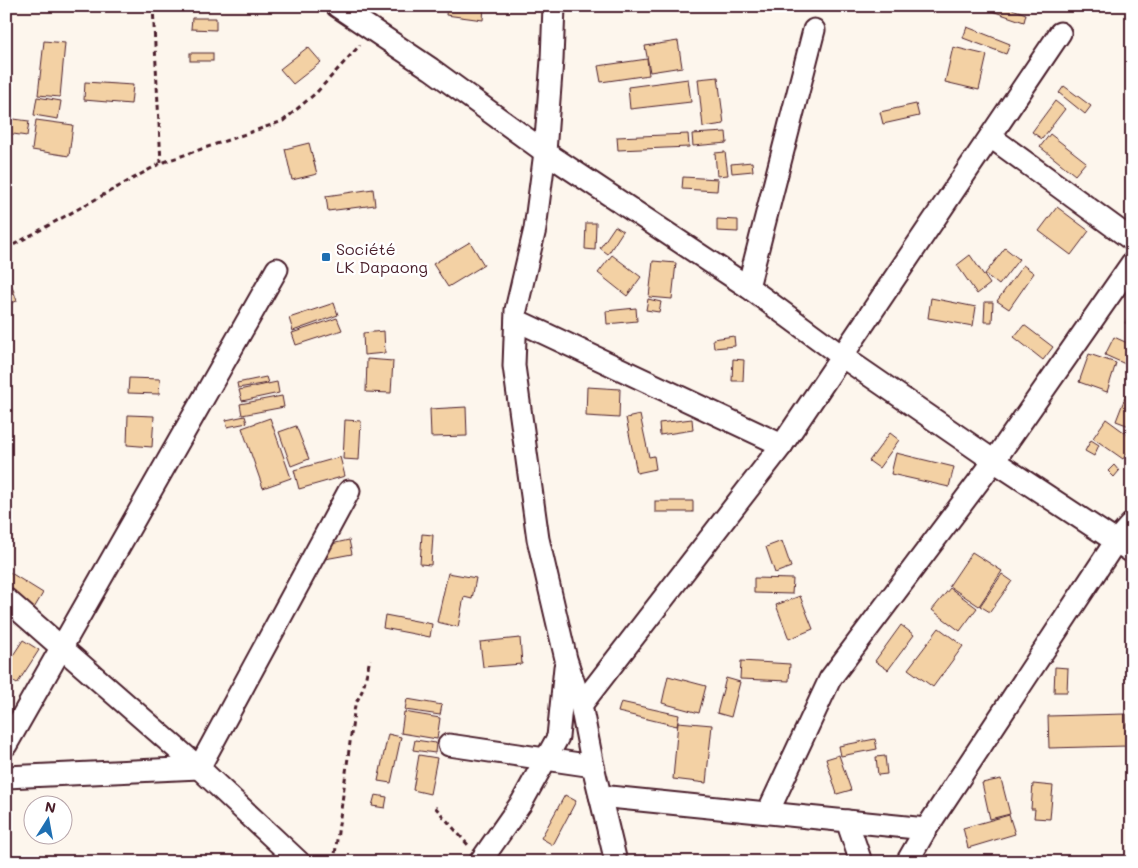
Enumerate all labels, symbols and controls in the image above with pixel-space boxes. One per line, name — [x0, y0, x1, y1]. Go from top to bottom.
place label: Société LK Dapaong — [336, 238, 428, 277]
marker: Société LK Dapaong — [320, 251, 332, 263]
north arrow — [22, 796, 72, 846]
text: N — [44, 796, 58, 817]

